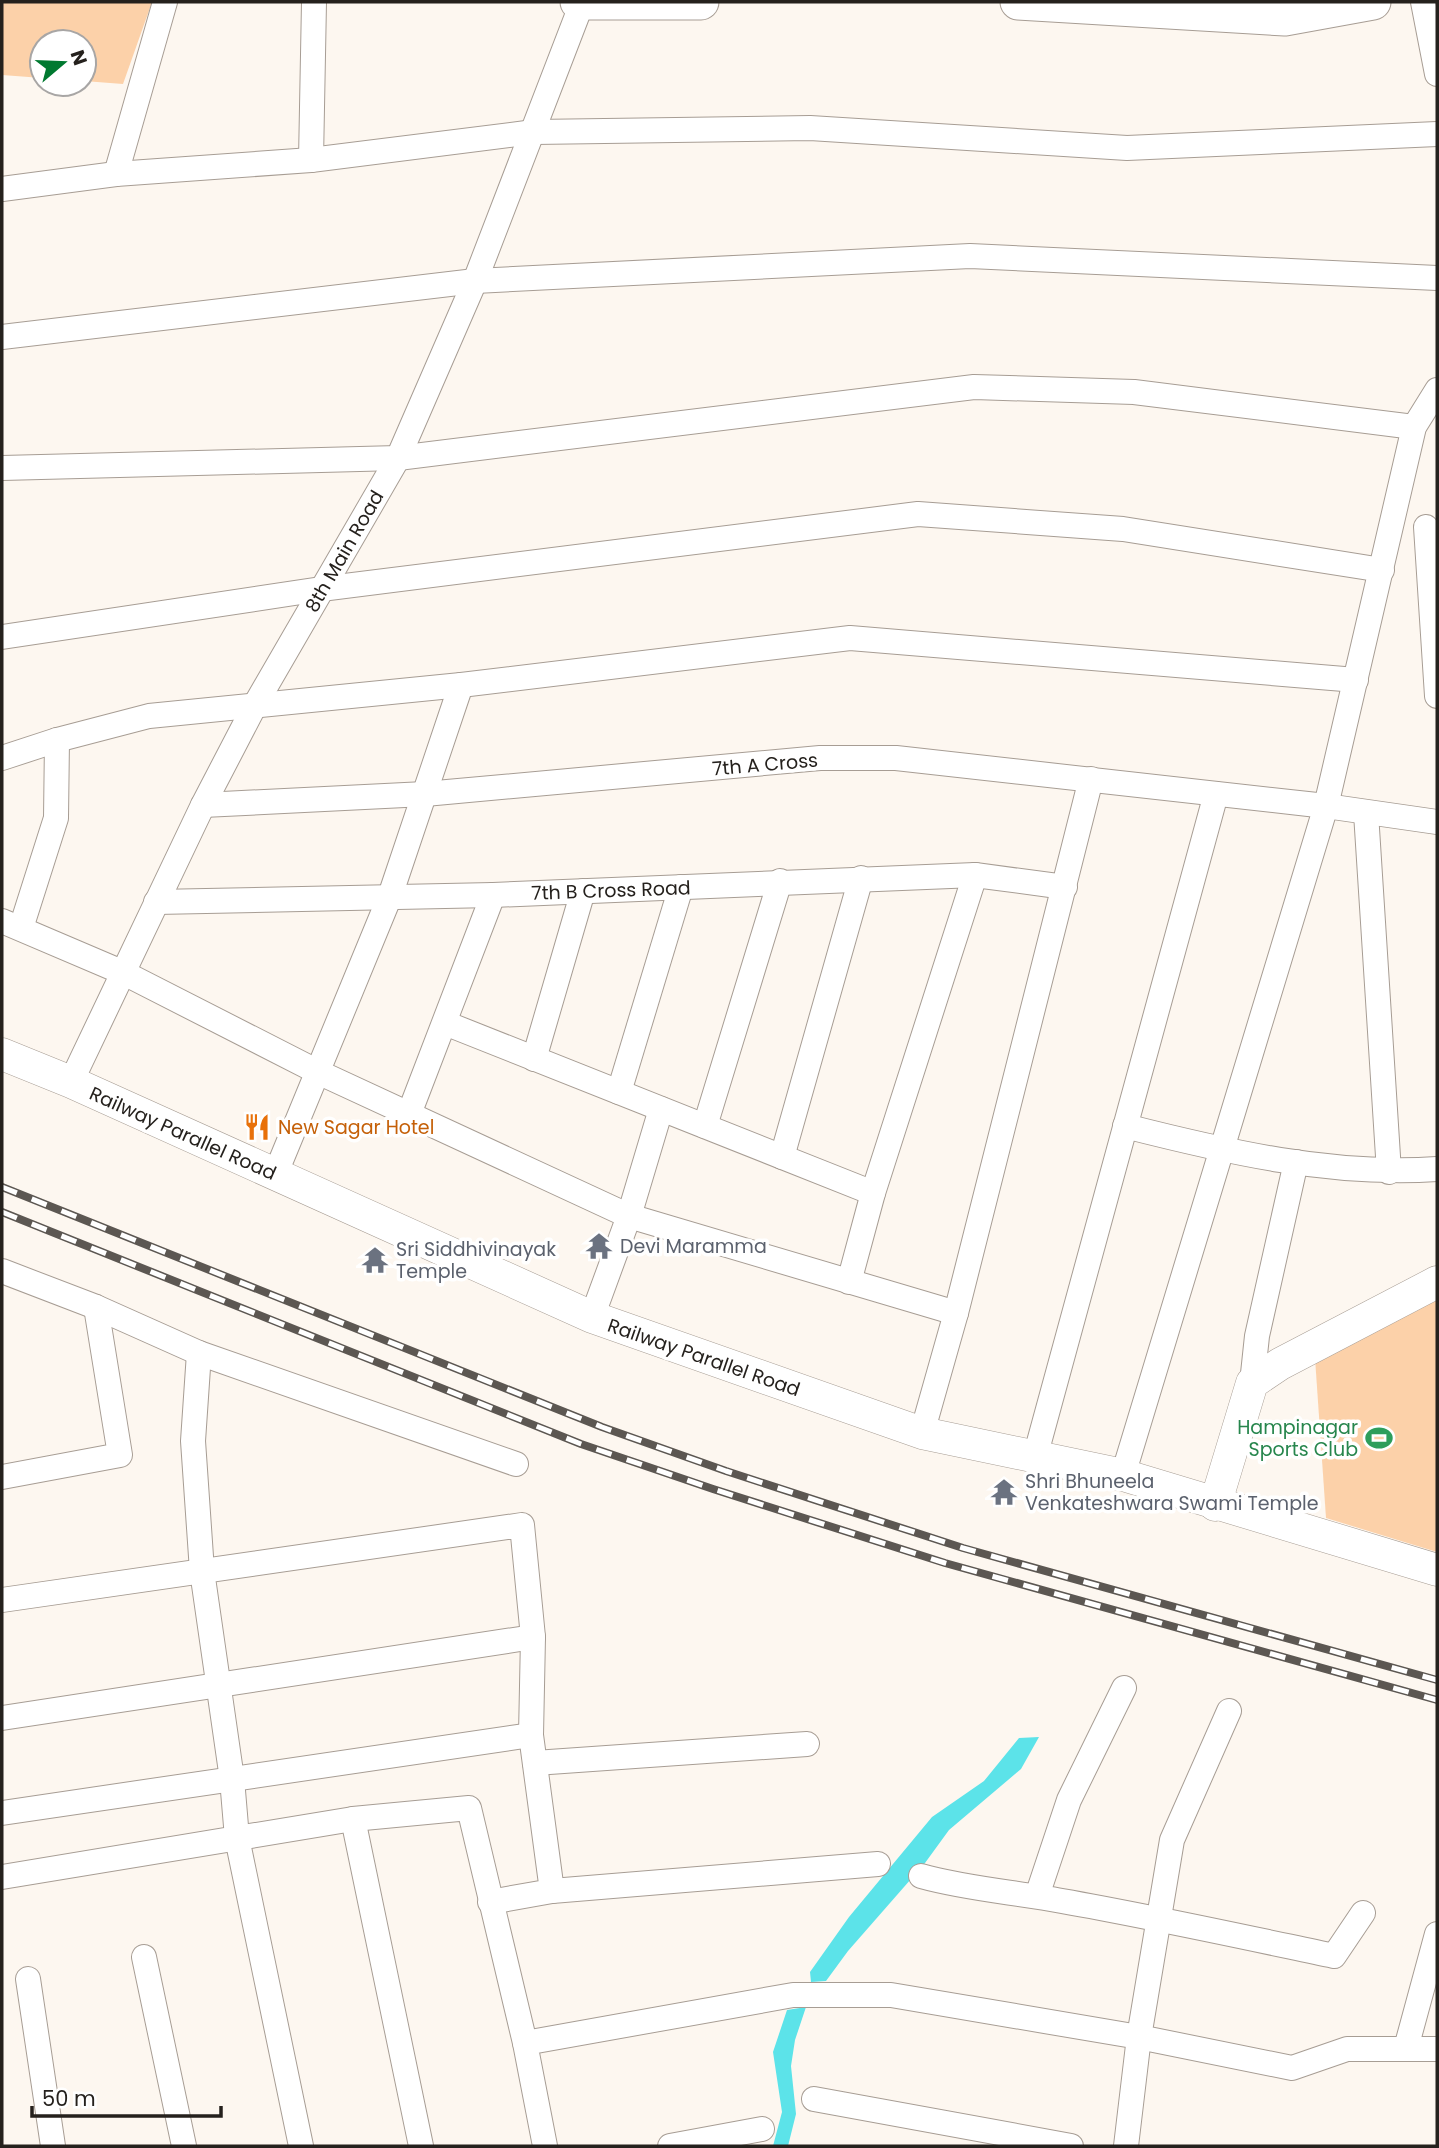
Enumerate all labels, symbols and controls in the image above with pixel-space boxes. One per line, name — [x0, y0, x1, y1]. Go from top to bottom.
north arrow — [28, 28, 98, 98]
text: N — [64, 46, 94, 69]
street label: 8th Main Road — [299, 485, 390, 617]
street label: 7th A Cross — [711, 746, 819, 783]
street label: 7th B Cross Road — [531, 874, 691, 907]
street label: Railway Parallel Road — [85, 1080, 281, 1187]
restaurant icon: New Sagar Hotel — [242, 1112, 272, 1142]
place label: New Sagar Hotel — [278, 1114, 434, 1141]
temple icon: Devi Maramma — [584, 1231, 614, 1261]
place label: Devi Maramma — [620, 1233, 767, 1260]
place label: Sri Siddhivinayak Temple — [396, 1236, 556, 1285]
temple icon: Sri Siddhivinayak Temple — [360, 1245, 390, 1275]
street label: Railway Parallel Road — [604, 1312, 804, 1403]
place label: Hampinagar Sports Club — [1237, 1414, 1358, 1463]
sports icon: Hampinagar Sports Club — [1364, 1423, 1394, 1453]
place label: Shri Bhuneela Venkateshwara Swami Temple — [1025, 1468, 1318, 1517]
temple icon: Shri Bhuneela Venkateshwara Swami Temple — [989, 1477, 1019, 1507]
scale bar — [32, 2074, 220, 2118]
text: 50 m — [42, 2084, 96, 2113]

